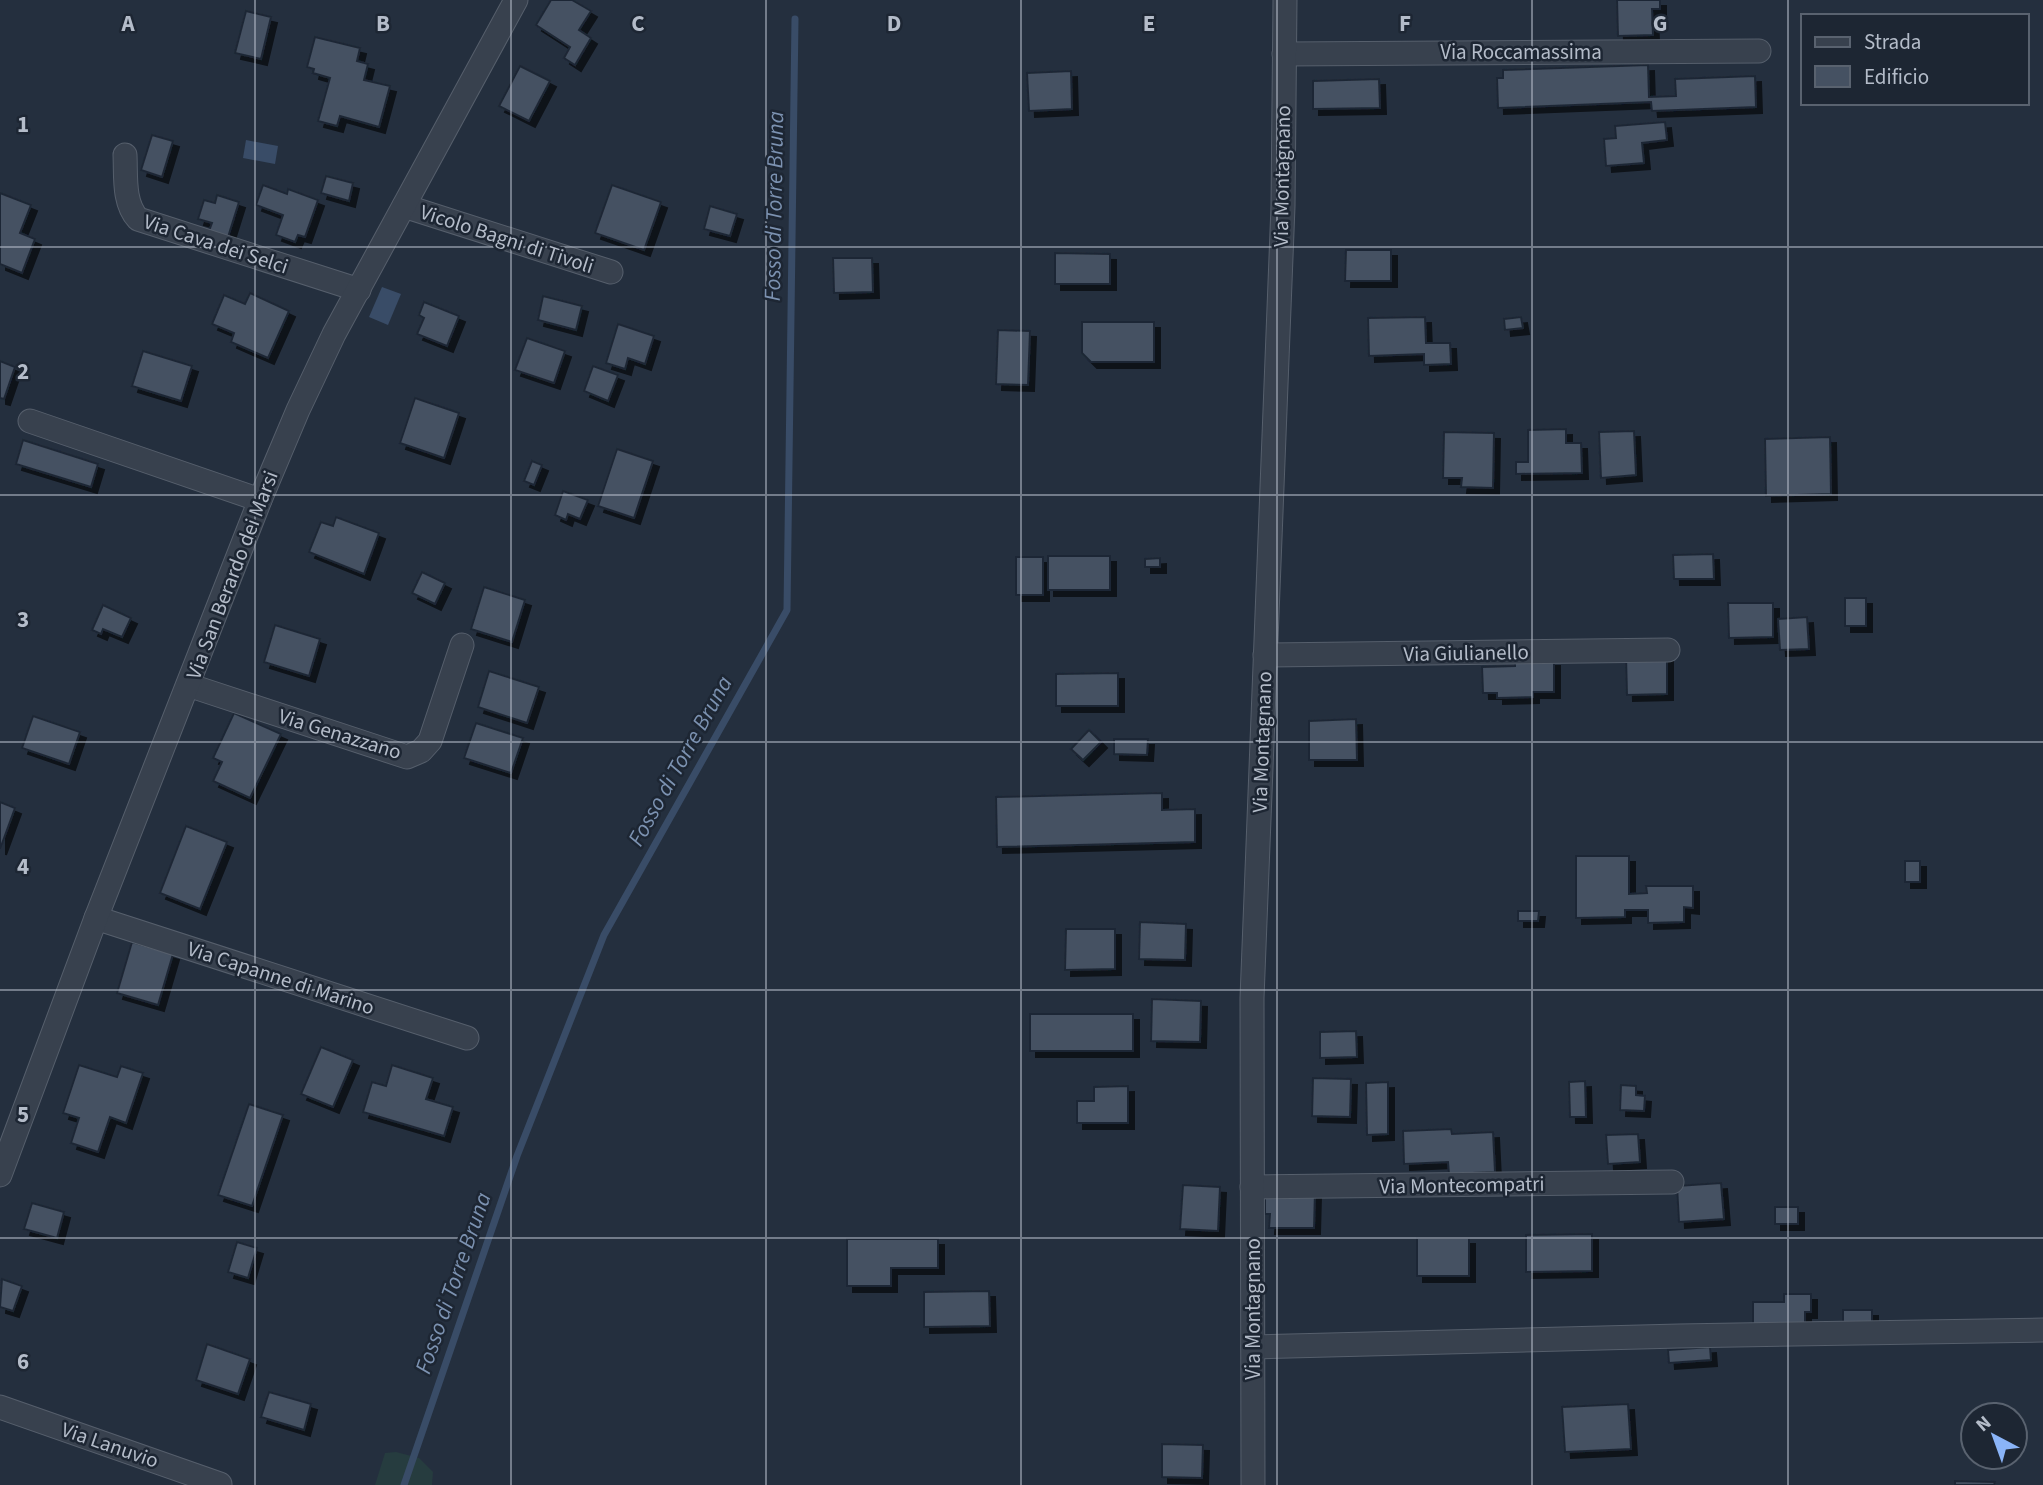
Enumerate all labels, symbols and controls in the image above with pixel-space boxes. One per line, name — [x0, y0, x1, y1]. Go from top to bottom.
text: A — [120, 7, 135, 40]
text: B — [376, 7, 390, 40]
text: C — [631, 7, 645, 40]
text: D — [887, 7, 901, 40]
text: E — [1143, 7, 1155, 40]
text: F — [1399, 7, 1411, 40]
text: G — [1653, 7, 1667, 40]
legend — [1801, 14, 2029, 105]
text: Strada — [1864, 27, 1921, 57]
street label: Via Roccamassima — [1440, 37, 1602, 67]
text: Edificio — [1864, 62, 1929, 92]
street label: Via Montagnano — [1266, 105, 1298, 247]
text: 1 — [17, 108, 29, 141]
water label: Fosso di Torre Bruna — [756, 111, 792, 301]
street label: Vicolo Bagni di Tivoli — [416, 197, 598, 281]
street label: Via Cava dei Selci — [140, 206, 292, 282]
text: 2 — [17, 355, 29, 388]
street label: Via San Berardo dei Marsi — [178, 466, 286, 684]
text: 3 — [17, 603, 29, 636]
street label: Via Giulianello — [1403, 637, 1529, 669]
water label: Fosso di Torre Bruna — [619, 670, 741, 852]
street label: Via Montagnano — [1245, 671, 1279, 813]
street label: Via Genazzano — [275, 701, 405, 767]
text: 4 — [17, 850, 29, 883]
street label: Via Capanne di Marino — [184, 934, 378, 1022]
text: 5 — [17, 1098, 29, 1131]
street label: Via Montecompatri — [1379, 1169, 1545, 1201]
water label: Fosso di Torre Bruna — [406, 1188, 500, 1378]
street label: Via Montagnano — [1238, 1238, 1268, 1380]
text: 6 — [17, 1345, 29, 1378]
north arrow — [1959, 1401, 2029, 1471]
text: N — [1970, 1410, 1997, 1439]
street label: Via Lanuvio — [57, 1414, 163, 1476]

